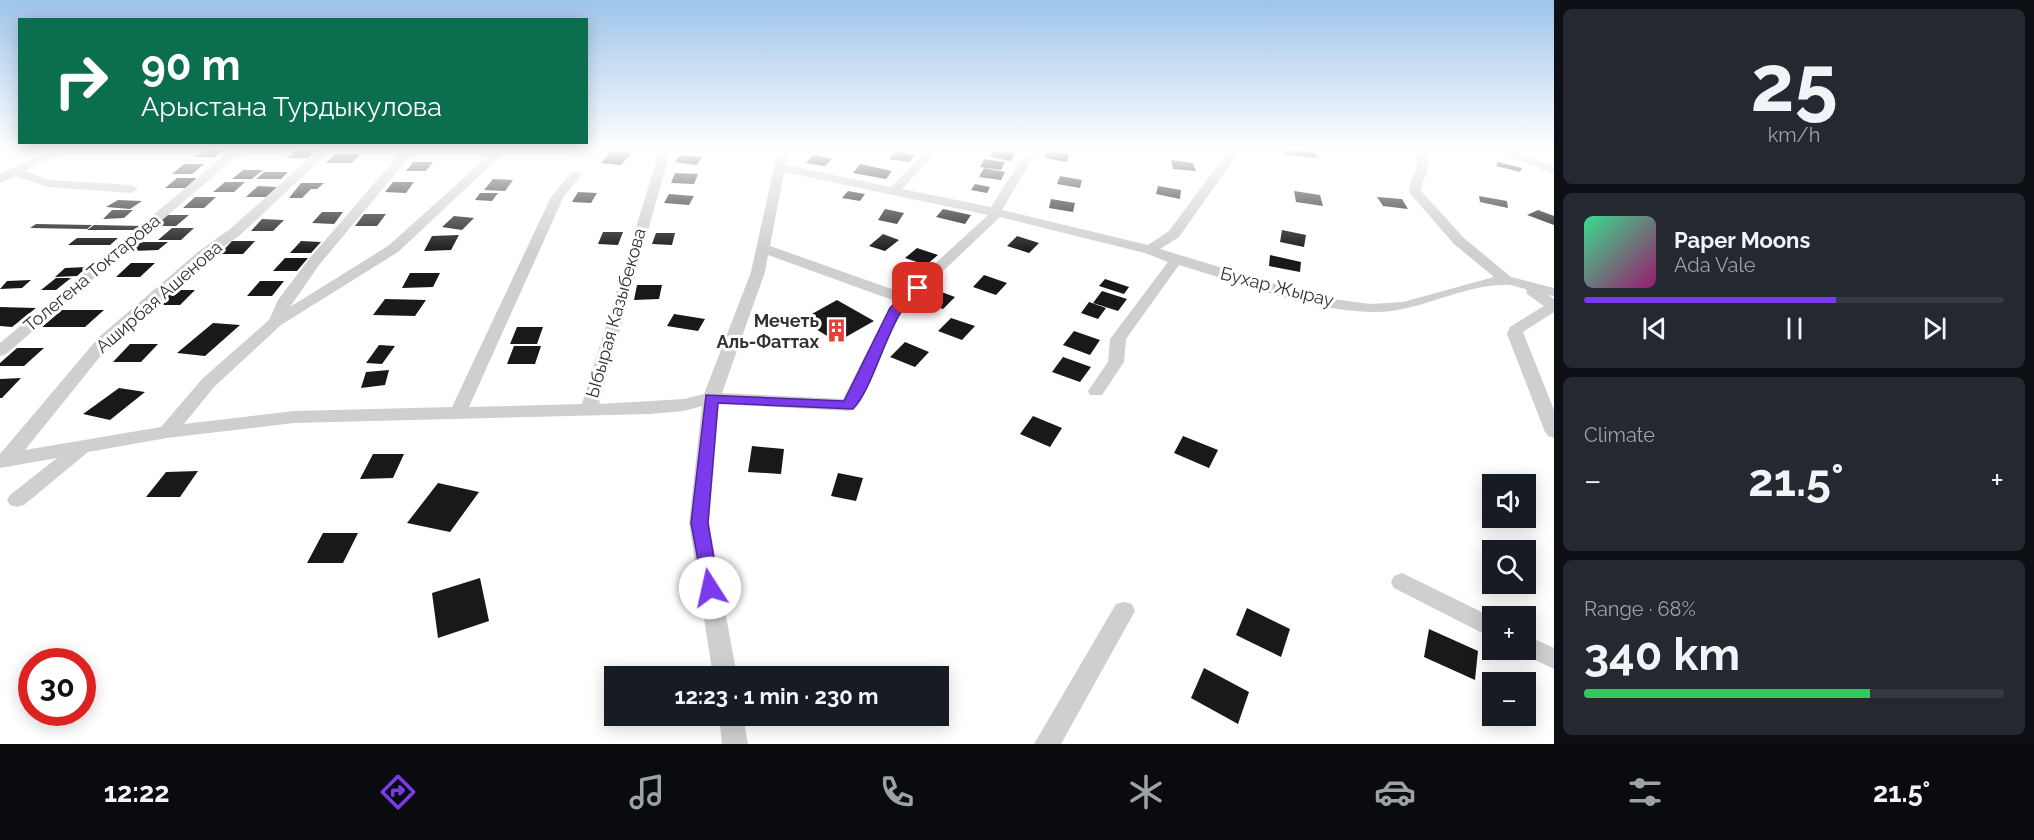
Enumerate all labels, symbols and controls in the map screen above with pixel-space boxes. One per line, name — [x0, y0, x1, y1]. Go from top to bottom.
text: 25 — [1750, 38, 1838, 129]
text: 90 m — [141, 41, 241, 90]
icon: right — [42, 42, 120, 120]
text: Арыстана Турдыкулова — [141, 91, 442, 122]
text: km/h — [1768, 123, 1820, 147]
street label: Толегена Токтарова — [19, 210, 164, 336]
street label: Ыбырая Казыбекова — [581, 226, 650, 400]
text: Paper Moons — [1674, 227, 1810, 253]
street label: Аширбая Ашенова — [91, 236, 226, 357]
text: Ada Vale — [1674, 253, 1756, 277]
pin — [892, 262, 943, 313]
street label: Бухар Жырау — [1218, 262, 1336, 311]
icon: arrive — [901, 271, 934, 304]
place label: Мечеть Аль-Фаттах — [716, 310, 819, 352]
icon: previous — [1638, 312, 1671, 345]
icon: pause — [1778, 312, 1811, 345]
icon: next — [1918, 312, 1951, 345]
building icon: Мечеть Аль-Фаттах — [824, 318, 850, 344]
text: Climate — [1584, 423, 1655, 447]
text: 21.5° — [1748, 454, 1844, 507]
text: − — [1584, 461, 1602, 500]
text: + — [1990, 461, 2004, 500]
map controls — [1482, 474, 1536, 726]
button: sound — [1482, 474, 1536, 528]
button: search — [1482, 540, 1536, 594]
position arrow — [678, 556, 742, 620]
text: Range · 68% — [1584, 597, 1696, 621]
button: + — [1482, 606, 1536, 660]
text: 340 km — [1584, 628, 1740, 681]
speed limit sign: 30 — [18, 648, 96, 726]
button: − — [1482, 672, 1536, 726]
text: 12:23 · 1 min · 230 m — [675, 683, 878, 709]
icon: directions — [377, 771, 419, 813]
icon: music — [626, 771, 668, 813]
icon: phone — [876, 771, 918, 813]
icon: climate — [1125, 771, 1167, 813]
icon: car — [1374, 771, 1416, 813]
icon: filters — [1624, 771, 1666, 813]
text: 12:22 — [104, 777, 169, 808]
text: 21.5° — [1873, 777, 1930, 808]

